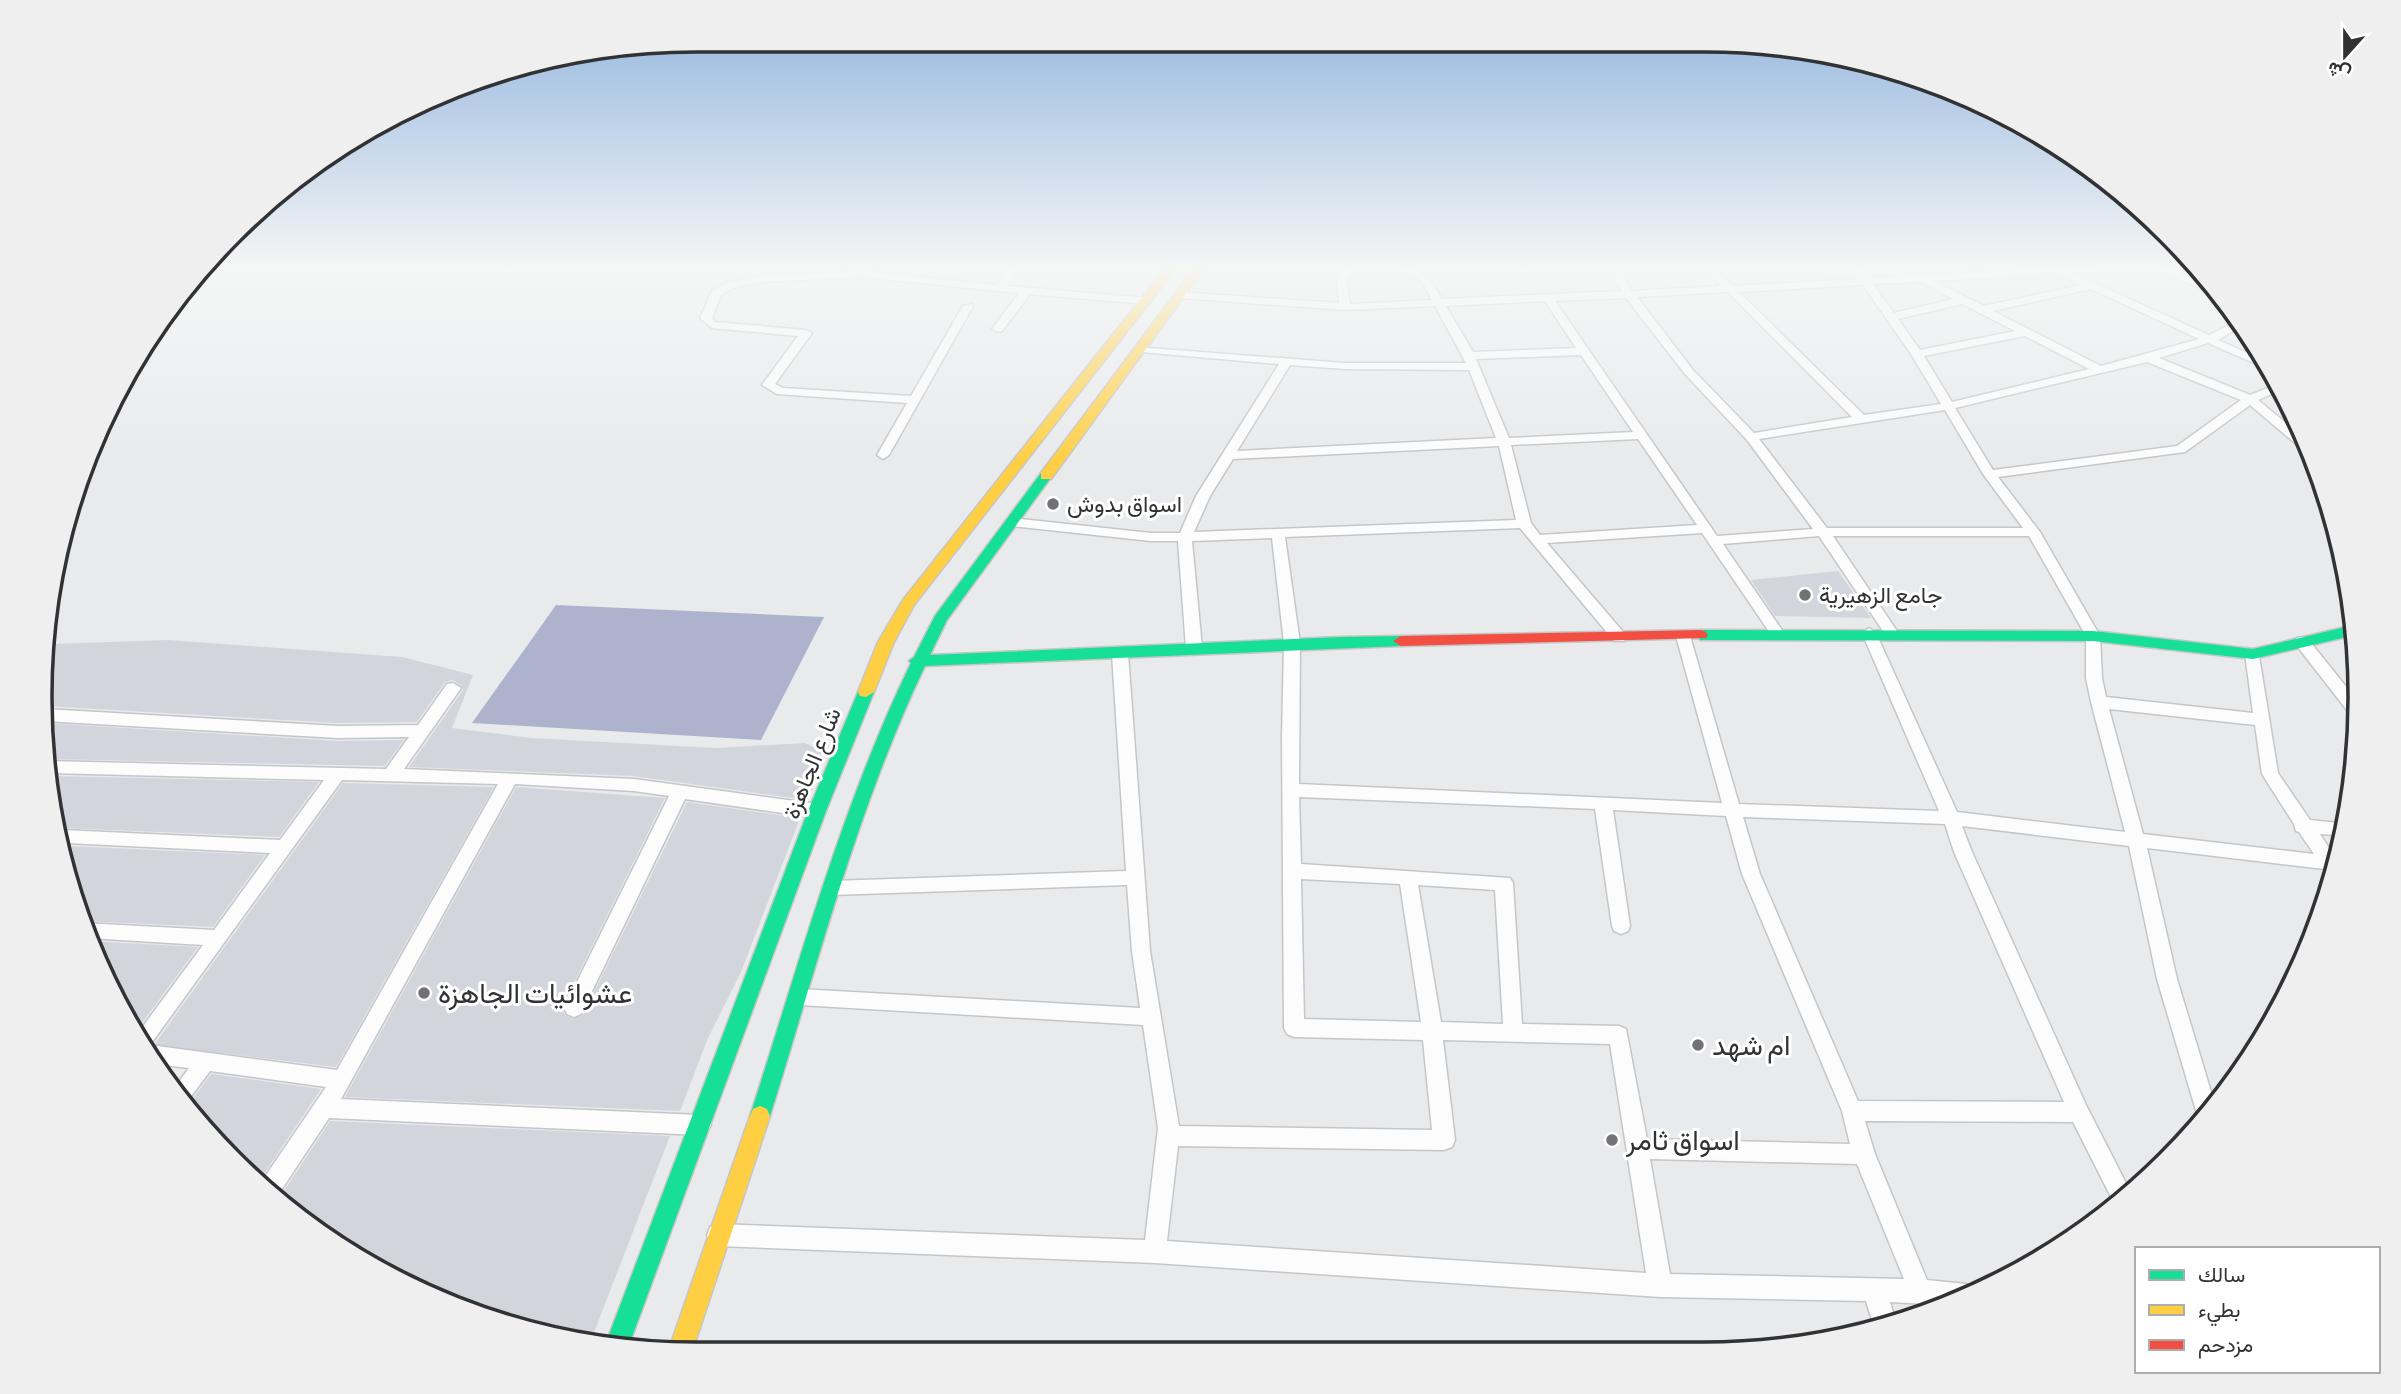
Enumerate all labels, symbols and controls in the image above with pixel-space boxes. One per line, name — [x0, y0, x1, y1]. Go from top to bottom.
north arrow — [2310, 21, 2380, 91]
text: ش — [2325, 56, 2354, 85]
place label: اسواق بدوش — [1067, 491, 1182, 519]
marker: اسواق بدوش — [1045, 496, 1061, 512]
place label: جامع الزهيرية — [1819, 582, 1942, 611]
marker: جامع الزهيرية — [1797, 587, 1813, 603]
street label: شارع الجاهزة — [778, 704, 849, 823]
place label: عشوائيات الجاهزة — [438, 978, 632, 1011]
marker: عشوائيات الجاهزة — [416, 985, 432, 1001]
place label: ام شهد — [1712, 1030, 1791, 1064]
marker: ام شهد — [1690, 1037, 1706, 1053]
place label: اسواق ثامر — [1625, 1125, 1740, 1158]
marker: اسواق ثامر — [1604, 1132, 1620, 1148]
legend — [2135, 1247, 2380, 1373]
text: سالك — [2198, 1263, 2245, 1288]
text: بطيء — [2198, 1298, 2241, 1327]
text: مزدحم — [2198, 1333, 2253, 1359]

